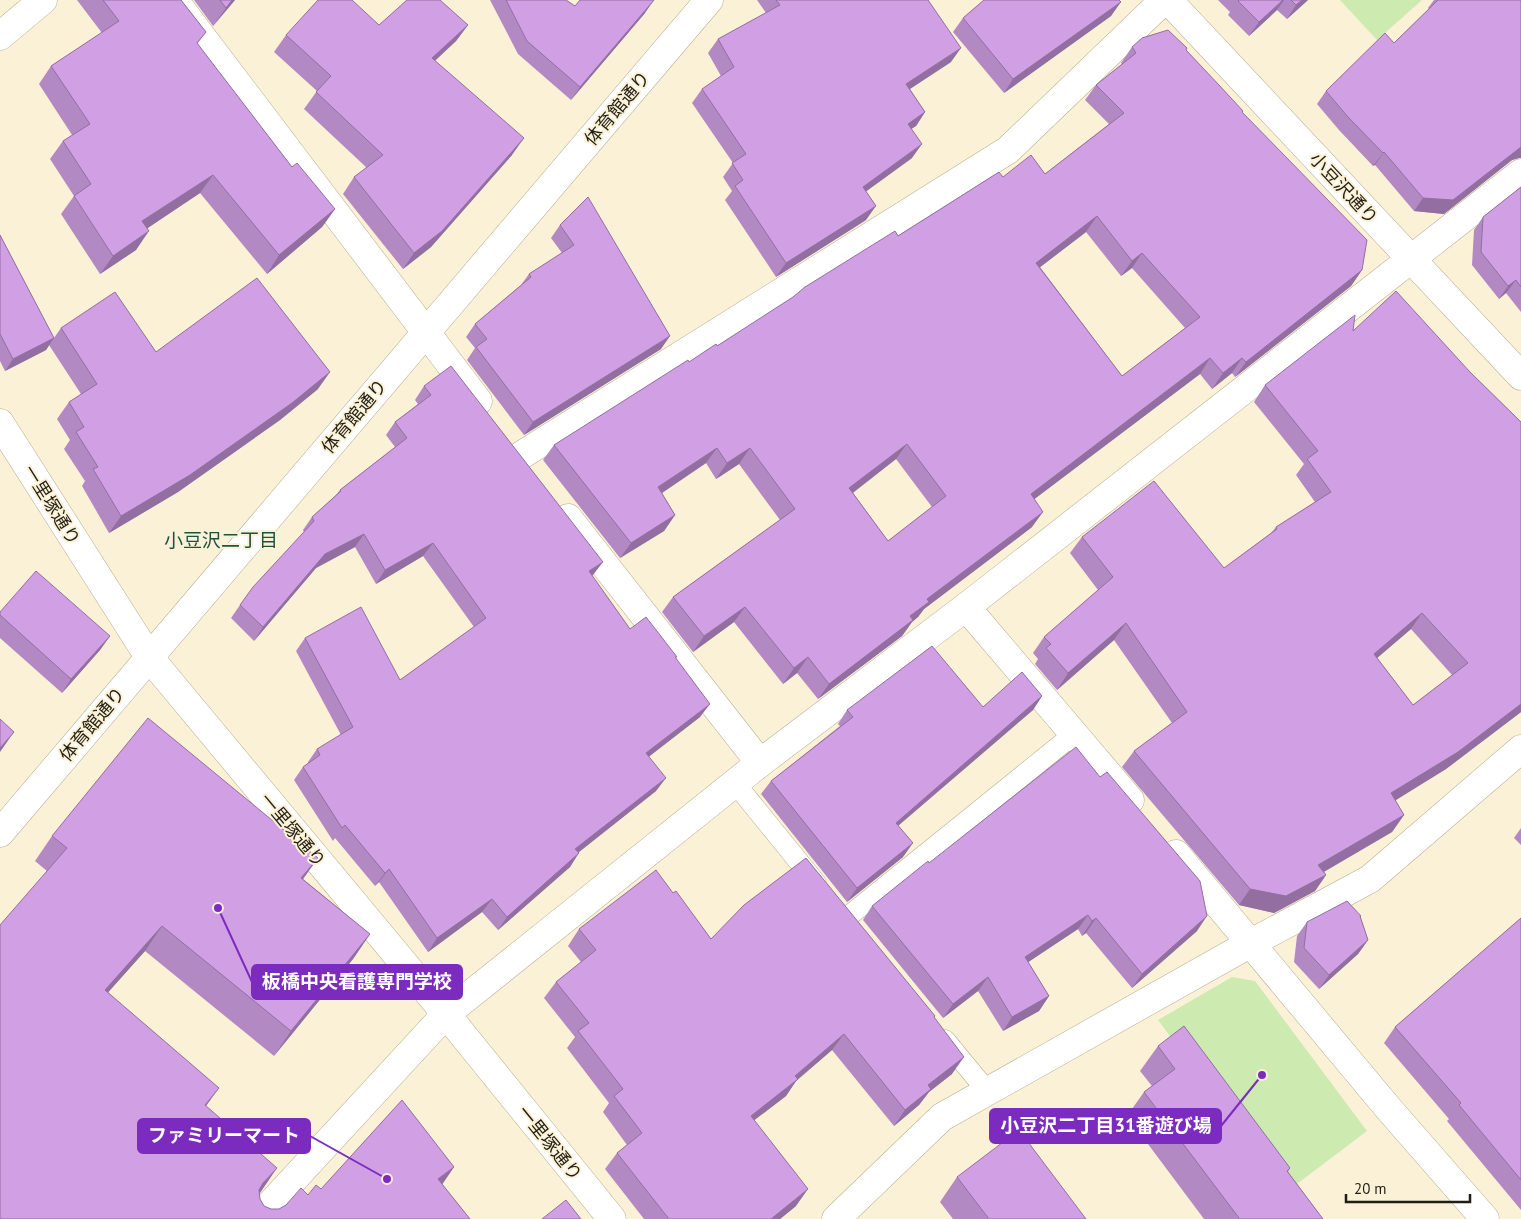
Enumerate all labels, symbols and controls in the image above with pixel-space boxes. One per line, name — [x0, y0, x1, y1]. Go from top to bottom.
street label: 体育館通り — [579, 66, 655, 150]
street label: 小豆沢通り — [1305, 147, 1383, 229]
street label: 体育館通り — [316, 374, 392, 458]
street label: 一里塚通り — [18, 461, 86, 549]
district label: 小豆沢二丁目 — [164, 528, 278, 552]
street label: 体育館通り — [54, 682, 130, 766]
street label: 一里塚通り — [255, 788, 331, 872]
callout: 板橋中央看護専門学校 — [252, 965, 462, 999]
text: 板橋中央看護専門学校 — [262, 969, 452, 993]
street label: 一里塚通り — [513, 1101, 587, 1185]
callout: 小豆沢二丁目31番遊び場 — [990, 1109, 1221, 1143]
text: 小豆沢二丁目31番遊び場 — [1000, 1113, 1212, 1137]
callout: ファミリーマート — [138, 1119, 310, 1153]
text: ファミリーマート — [148, 1123, 300, 1147]
scale bar — [1346, 1172, 1470, 1204]
text: 20 m — [1354, 1179, 1387, 1198]

